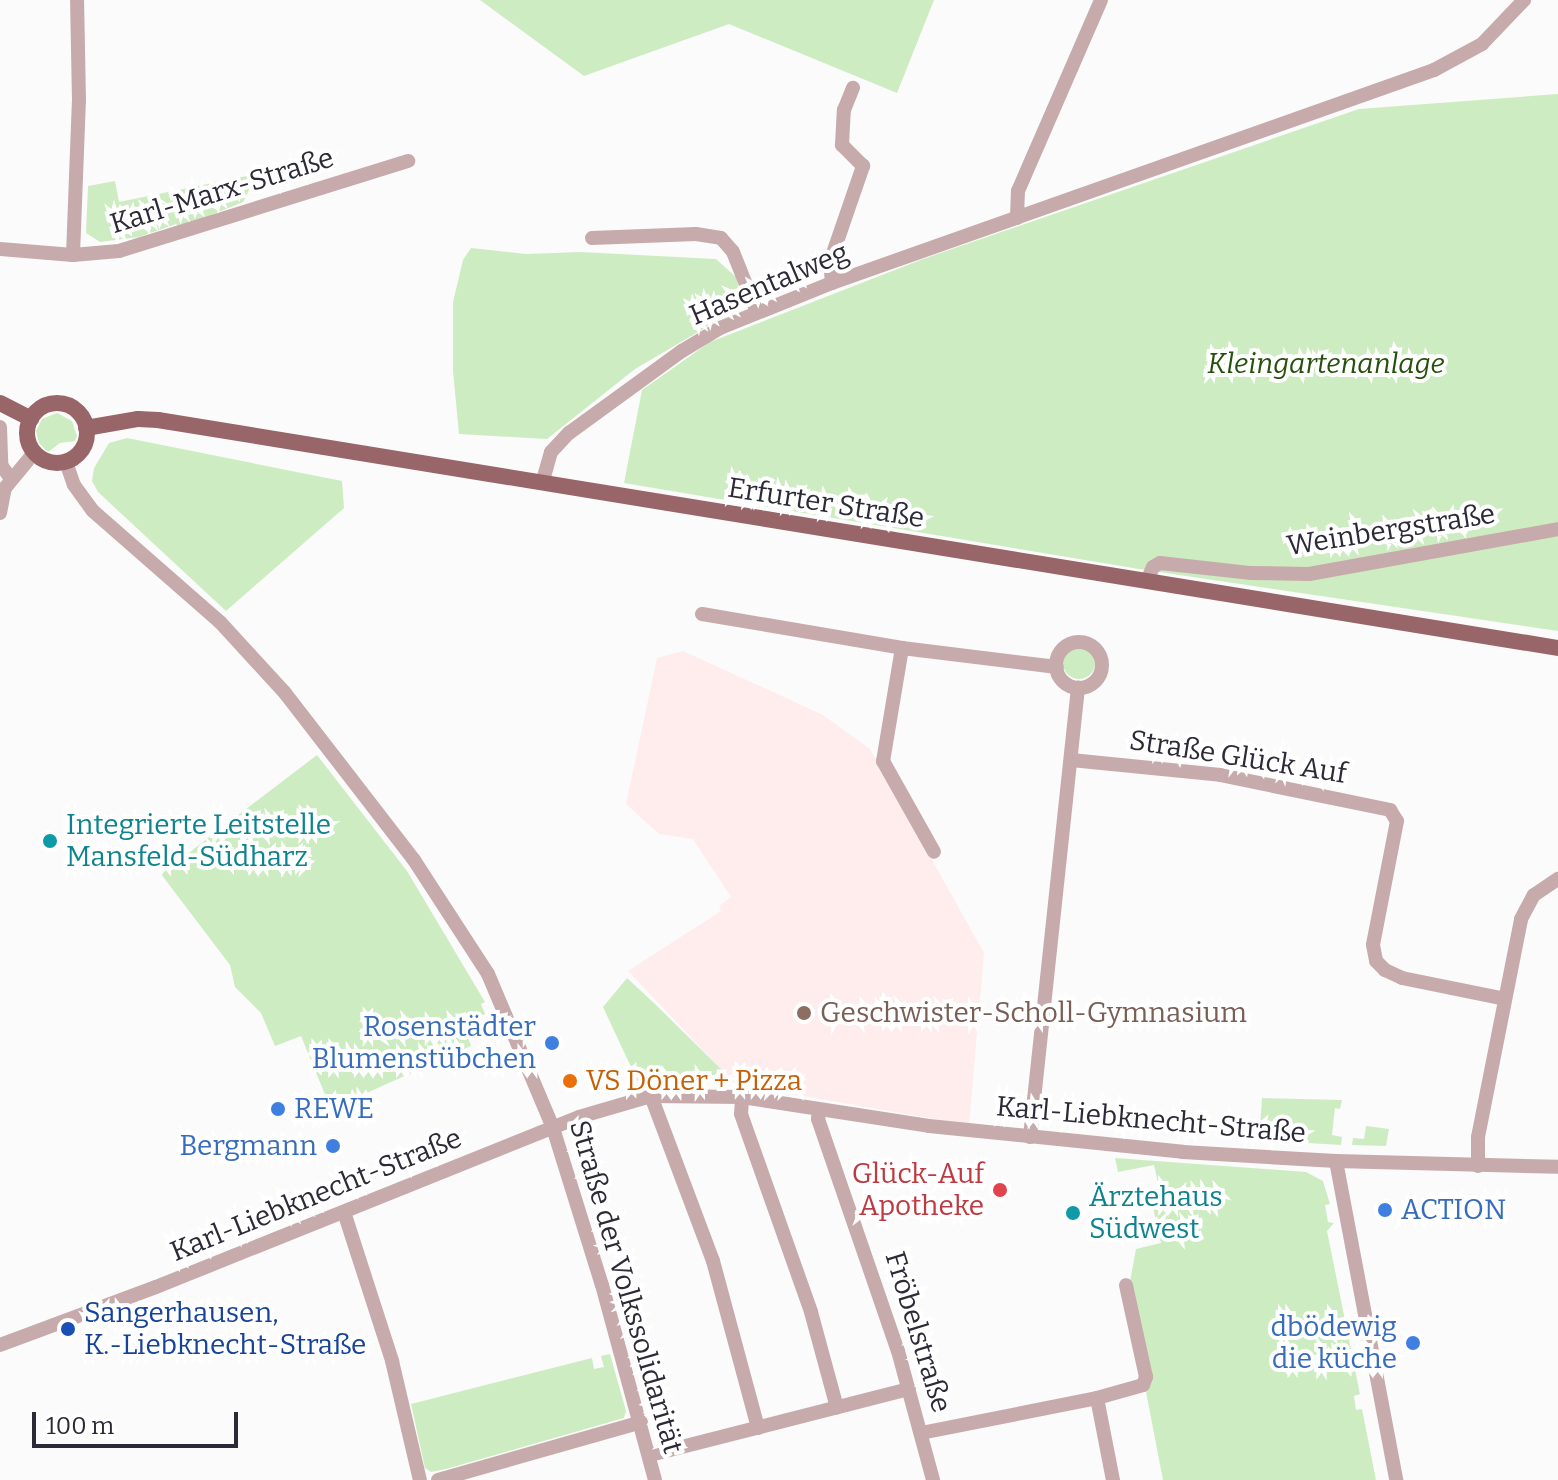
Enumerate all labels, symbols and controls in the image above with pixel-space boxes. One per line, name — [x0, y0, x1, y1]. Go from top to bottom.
street label: Karl-Marx-Straße — [106, 141, 338, 241]
street label: Hasentalweg — [685, 235, 853, 333]
park label: Kleingartenanlage — [1207, 347, 1445, 381]
street label: Erfurter Straße — [725, 471, 927, 535]
street label: Weinbergstraße — [1285, 497, 1497, 563]
street label: Straße Glück Auf — [1127, 723, 1349, 791]
place label: Integrierte Leitstelle Mansfeld-Südharz — [66, 808, 331, 874]
marker: Integrierte Leitstelle Mansfeld-Südharz — [41, 832, 59, 850]
place label: Geschwister-Scholl-Gymnasium — [820, 996, 1247, 1030]
marker: Geschwister-Scholl-Gymnasium — [795, 1004, 813, 1022]
place label: Rosenstädter Blumenstübchen — [312, 1010, 536, 1076]
marker: Rosenstädter Blumenstübchen — [543, 1034, 561, 1052]
place label: VS Döner + Pizza — [586, 1064, 802, 1098]
marker: VS Döner + Pizza — [561, 1072, 579, 1090]
street label: Karl-Liebknecht-Straße — [995, 1090, 1307, 1150]
place label: REWE — [294, 1092, 374, 1126]
marker: REWE — [269, 1100, 287, 1118]
street label: Straße der Volkssolidarität — [562, 1116, 690, 1458]
street label: Karl-Liebknecht-Straße — [166, 1121, 466, 1269]
place label: Bergmann — [179, 1129, 317, 1163]
marker: Bergmann — [324, 1137, 342, 1155]
place label: Glück-Auf Apotheke — [852, 1157, 984, 1223]
place label: Ärztehaus Südwest — [1089, 1180, 1223, 1246]
marker: Glück-Auf Apotheke — [991, 1181, 1009, 1199]
place label: ACTION — [1401, 1193, 1506, 1227]
marker: ACTION — [1376, 1201, 1394, 1219]
marker: Ärztehaus Südwest — [1064, 1204, 1082, 1222]
street label: Fröbelstraße — [878, 1248, 958, 1416]
place label: Sangerhausen, K.-Liebknecht-Straße — [84, 1296, 366, 1362]
place label: dbödewig die küche — [1270, 1310, 1397, 1376]
marker: Sangerhausen, K.-Liebknecht-Straße — [59, 1320, 77, 1338]
marker: dbödewig die küche — [1404, 1334, 1422, 1352]
scale bar — [36, 1396, 242, 1446]
text: 100 m — [46, 1412, 114, 1440]

